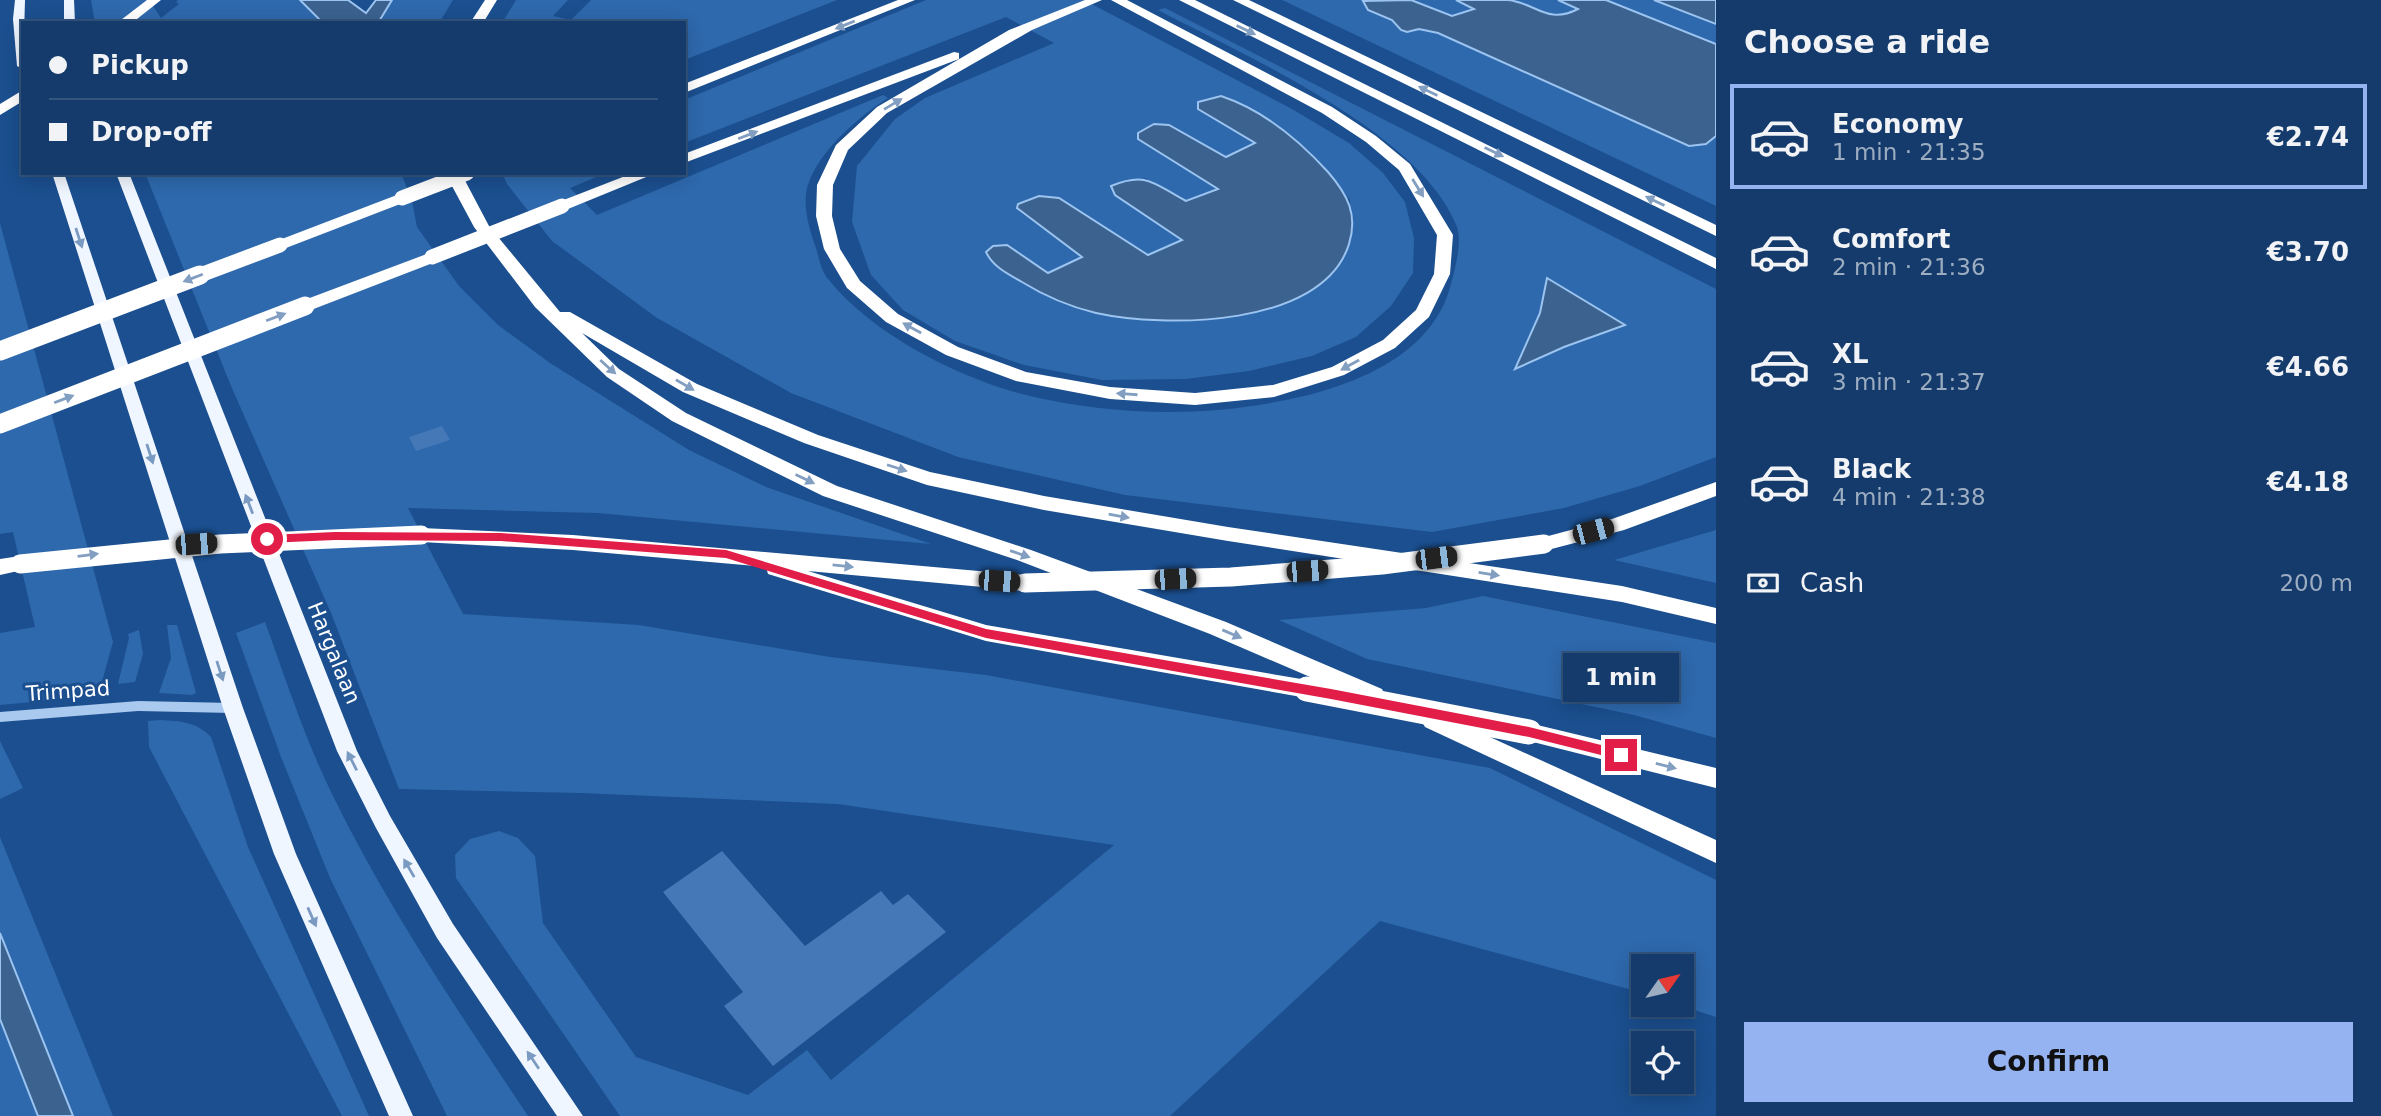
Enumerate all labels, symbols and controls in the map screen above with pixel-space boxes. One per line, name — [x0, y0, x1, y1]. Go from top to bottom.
one-way arrow — [835, 20, 856, 31]
text: Choose a ride — [1744, 23, 1990, 61]
one-way arrow — [1236, 25, 1256, 36]
text: Pickup — [91, 50, 189, 80]
one-way arrow — [1418, 85, 1438, 97]
one-way arrow — [883, 97, 902, 110]
icon: car — [1748, 105, 1811, 168]
text: Economy — [1832, 109, 1963, 139]
text: Drop-off — [91, 117, 212, 147]
text: €2.74 — [2267, 122, 2349, 152]
one-way arrow — [738, 129, 759, 140]
text: 1 min · 21:35 — [1832, 139, 1986, 165]
one-way arrow — [1484, 147, 1504, 158]
one-way arrow — [1411, 178, 1424, 197]
one-way arrow — [1645, 195, 1665, 207]
icon: car — [1748, 220, 1811, 283]
text: Comfort — [1832, 224, 1950, 254]
one-way arrow — [74, 228, 85, 249]
text: €3.70 — [2267, 237, 2349, 267]
text: 2 min · 21:36 — [1832, 254, 1986, 280]
one-way arrow — [183, 272, 204, 283]
one-way arrow — [265, 311, 286, 322]
one-way arrow — [902, 323, 922, 334]
icon: car — [1748, 335, 1811, 398]
text: XL — [1832, 339, 1869, 369]
text: €4.66 — [2267, 352, 2349, 382]
one-way arrow — [599, 359, 617, 375]
one-way arrow — [1340, 359, 1359, 371]
text: 3 min · 21:37 — [1832, 369, 1986, 395]
one-way arrow — [676, 379, 695, 391]
one-way arrow — [1116, 388, 1138, 399]
one-way arrow — [53, 393, 74, 404]
one-way arrow — [145, 444, 155, 465]
icon: car — [1748, 450, 1811, 513]
text: Black — [1832, 454, 1911, 484]
one-way arrow — [886, 463, 907, 474]
text: €4.18 — [2267, 467, 2349, 497]
one-way arrow — [795, 473, 815, 484]
text: 4 min · 21:38 — [1832, 484, 1986, 510]
one-way arrow — [244, 494, 255, 515]
one-way arrow — [1108, 510, 1130, 521]
car — [1570, 515, 1617, 547]
route start — [251, 523, 283, 555]
car — [175, 532, 218, 556]
car — [1414, 545, 1459, 571]
one-way arrow — [1009, 549, 1030, 560]
one-way arrow — [77, 550, 99, 561]
car — [1286, 559, 1329, 583]
one-way arrow — [832, 561, 854, 572]
icon: cash — [1744, 564, 1782, 602]
car — [1154, 567, 1197, 591]
text: Cash — [1800, 568, 1864, 598]
car — [978, 569, 1021, 593]
one-way arrow — [1478, 569, 1500, 580]
text: 200 m — [2279, 570, 2353, 596]
street label: Hargalaan — [303, 598, 365, 708]
one-way arrow — [1222, 629, 1243, 640]
callout: 1 min — [1563, 654, 1679, 702]
one-way arrow — [216, 660, 226, 681]
text: 1 min — [1585, 664, 1657, 690]
street label: Trimpad — [24, 676, 111, 706]
route end — [1605, 739, 1637, 771]
one-way arrow — [346, 751, 357, 771]
one-way arrow — [1656, 761, 1678, 772]
one-way arrow — [403, 859, 416, 878]
one-way arrow — [307, 906, 318, 927]
north arrow — [1631, 954, 1694, 1017]
map controls — [1631, 954, 1694, 1094]
button: Confirm — [1744, 1022, 2353, 1102]
button: locate — [1631, 1031, 1694, 1094]
one-way arrow — [527, 1050, 540, 1069]

